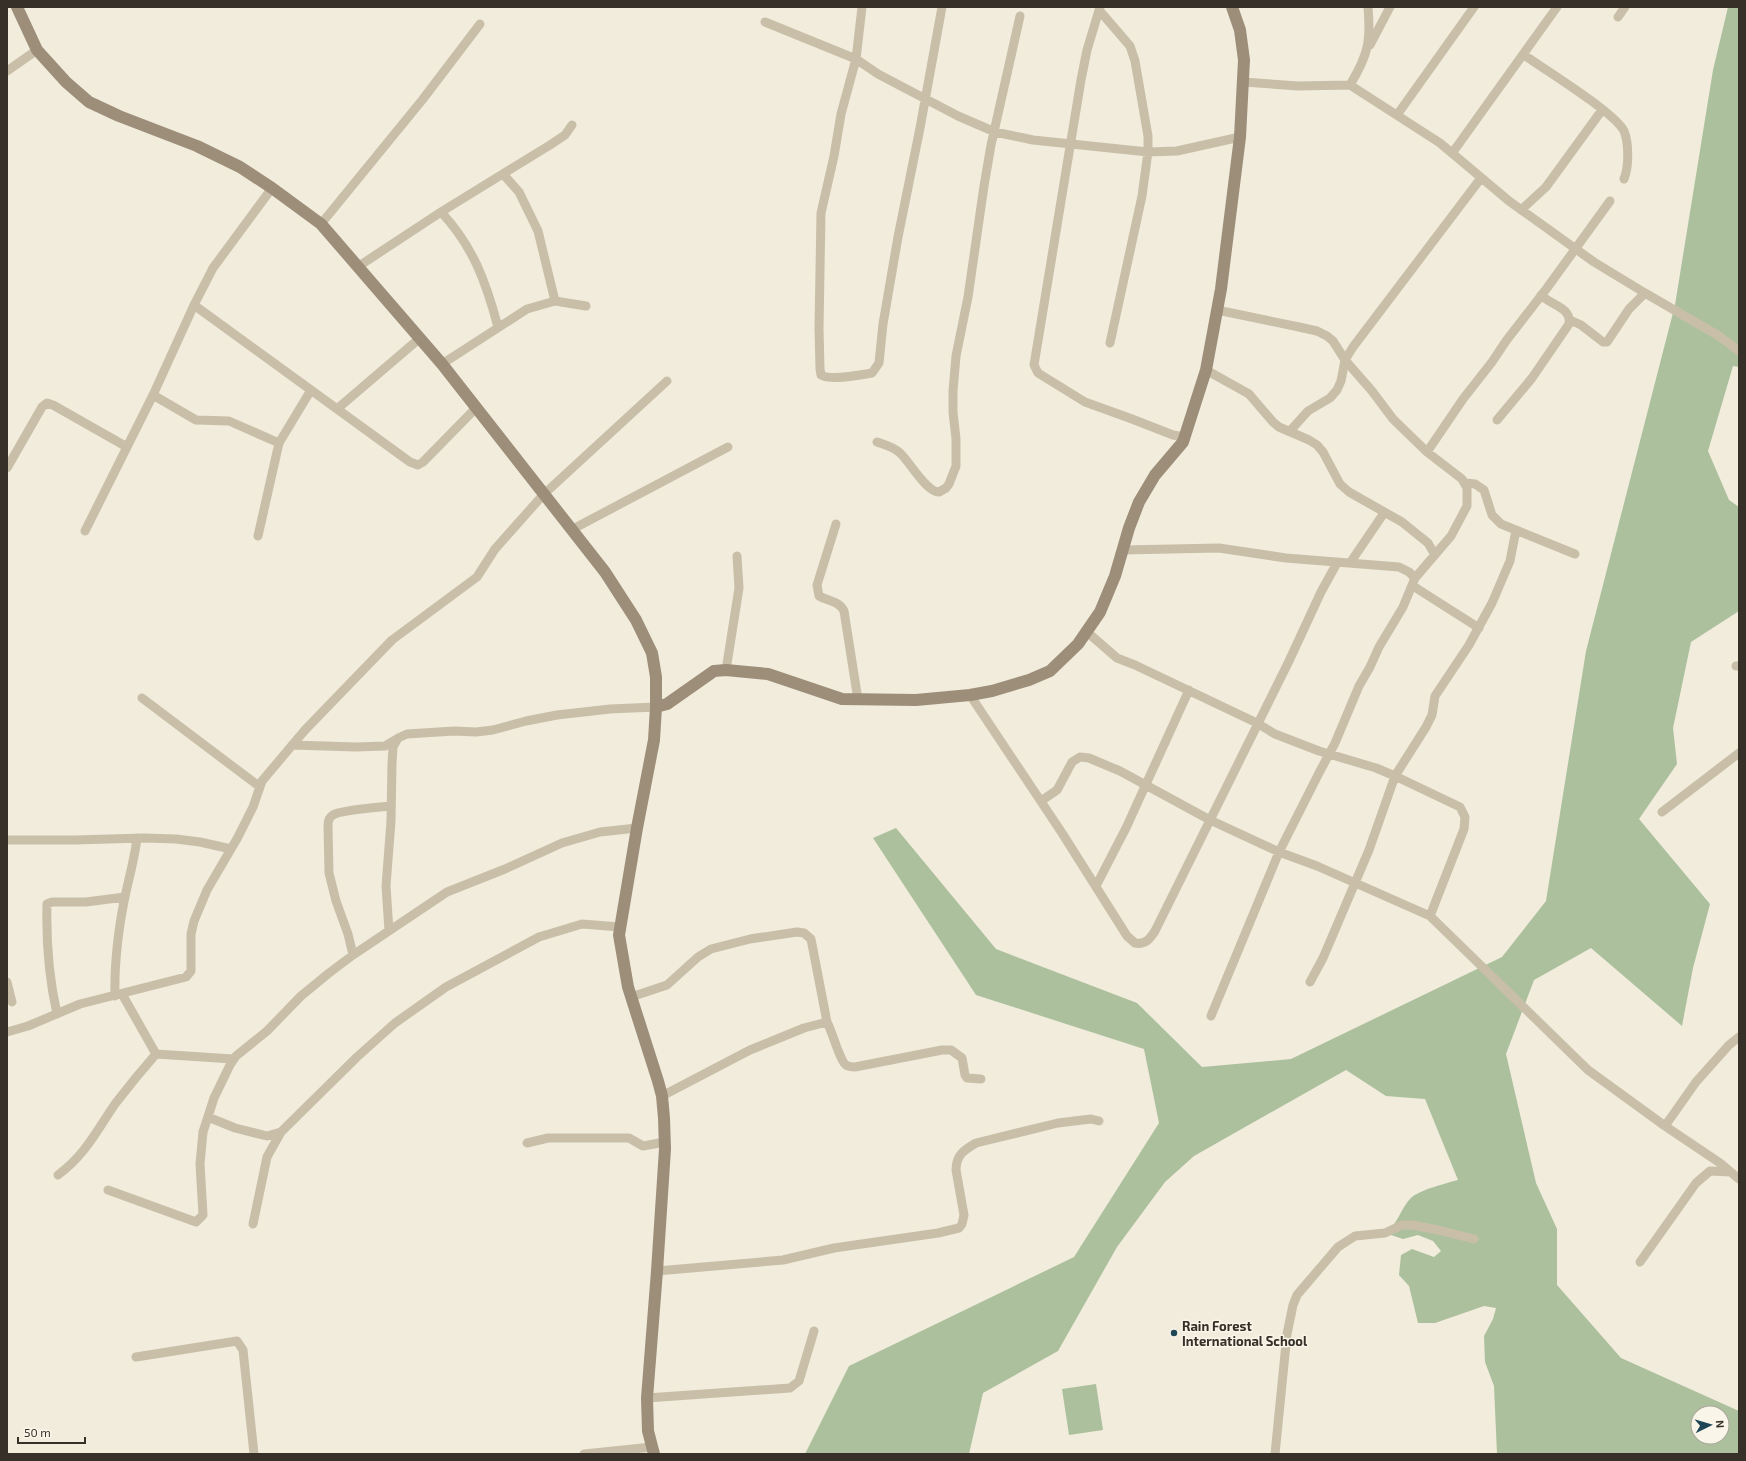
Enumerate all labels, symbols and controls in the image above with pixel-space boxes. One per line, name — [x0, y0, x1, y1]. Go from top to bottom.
place label: Rain Forest International School — [1182, 1318, 1308, 1349]
marker: Rain Forest International School — [1169, 1328, 1179, 1338]
north arrow — [1690, 1405, 1730, 1445]
scale bar — [18, 1419, 85, 1445]
text: N — [1714, 1420, 1727, 1429]
text: 50 m — [24, 1425, 51, 1439]

